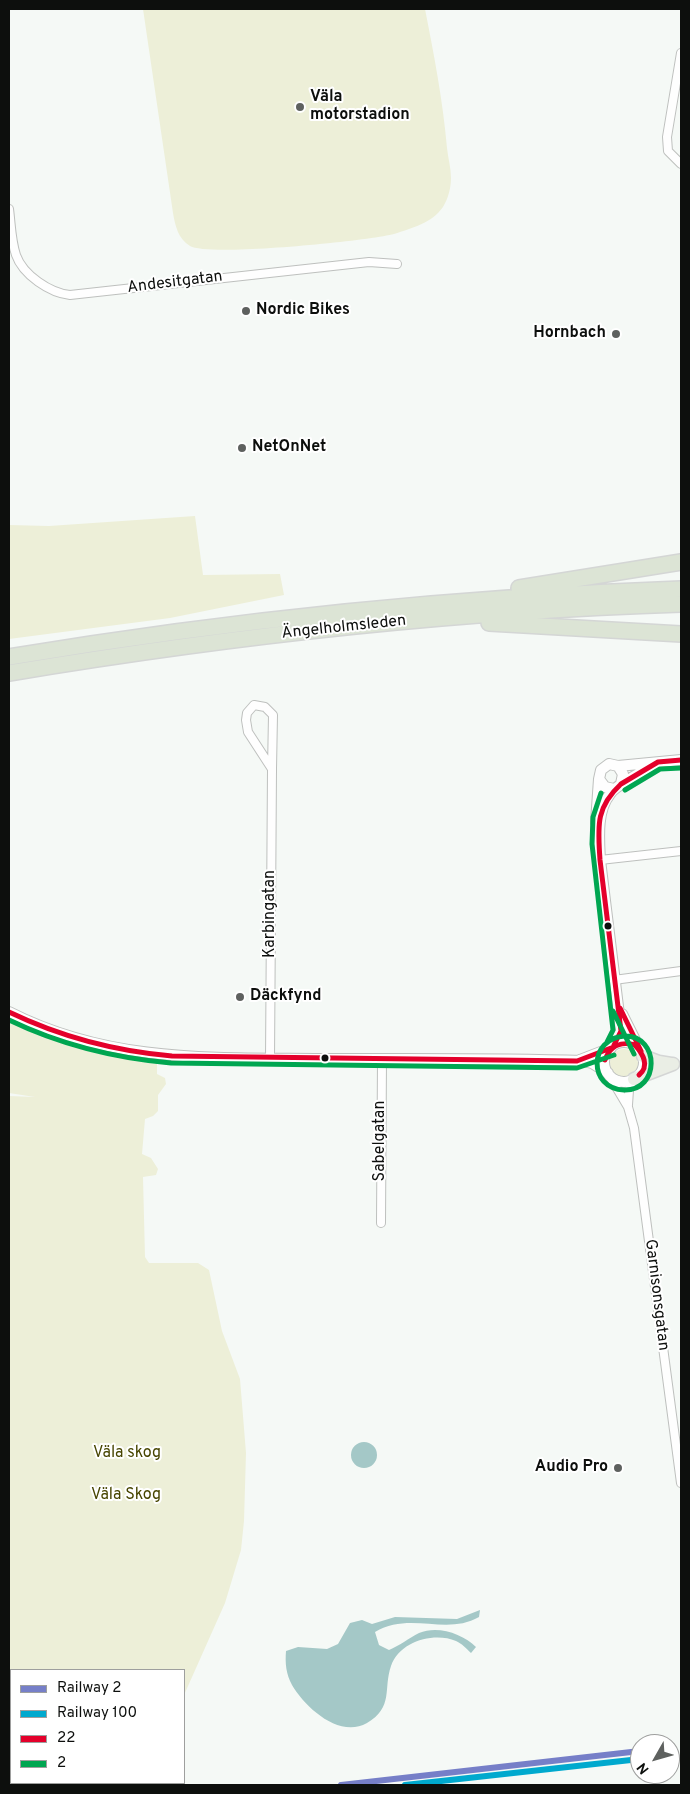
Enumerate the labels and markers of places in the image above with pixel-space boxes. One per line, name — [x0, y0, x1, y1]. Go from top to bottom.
place label: Väla motorstadion — [310, 88, 410, 126]
marker: Väla motorstadion — [294, 101, 306, 113]
place label: Nordic Bikes — [256, 301, 350, 321]
marker: Nordic Bikes — [240, 305, 252, 317]
place label: Hornbach — [533, 324, 606, 344]
marker: Hornbach — [610, 328, 622, 340]
place label: NetOnNet — [252, 438, 326, 458]
marker: NetOnNet — [236, 442, 248, 454]
unlabelled marker — [603, 921, 613, 931]
place label: Däckfynd — [250, 987, 321, 1007]
marker: Däckfynd — [234, 991, 246, 1003]
unlabelled marker — [320, 1053, 330, 1063]
place label: Audio Pro — [535, 1458, 608, 1478]
marker: Audio Pro — [612, 1462, 624, 1474]

